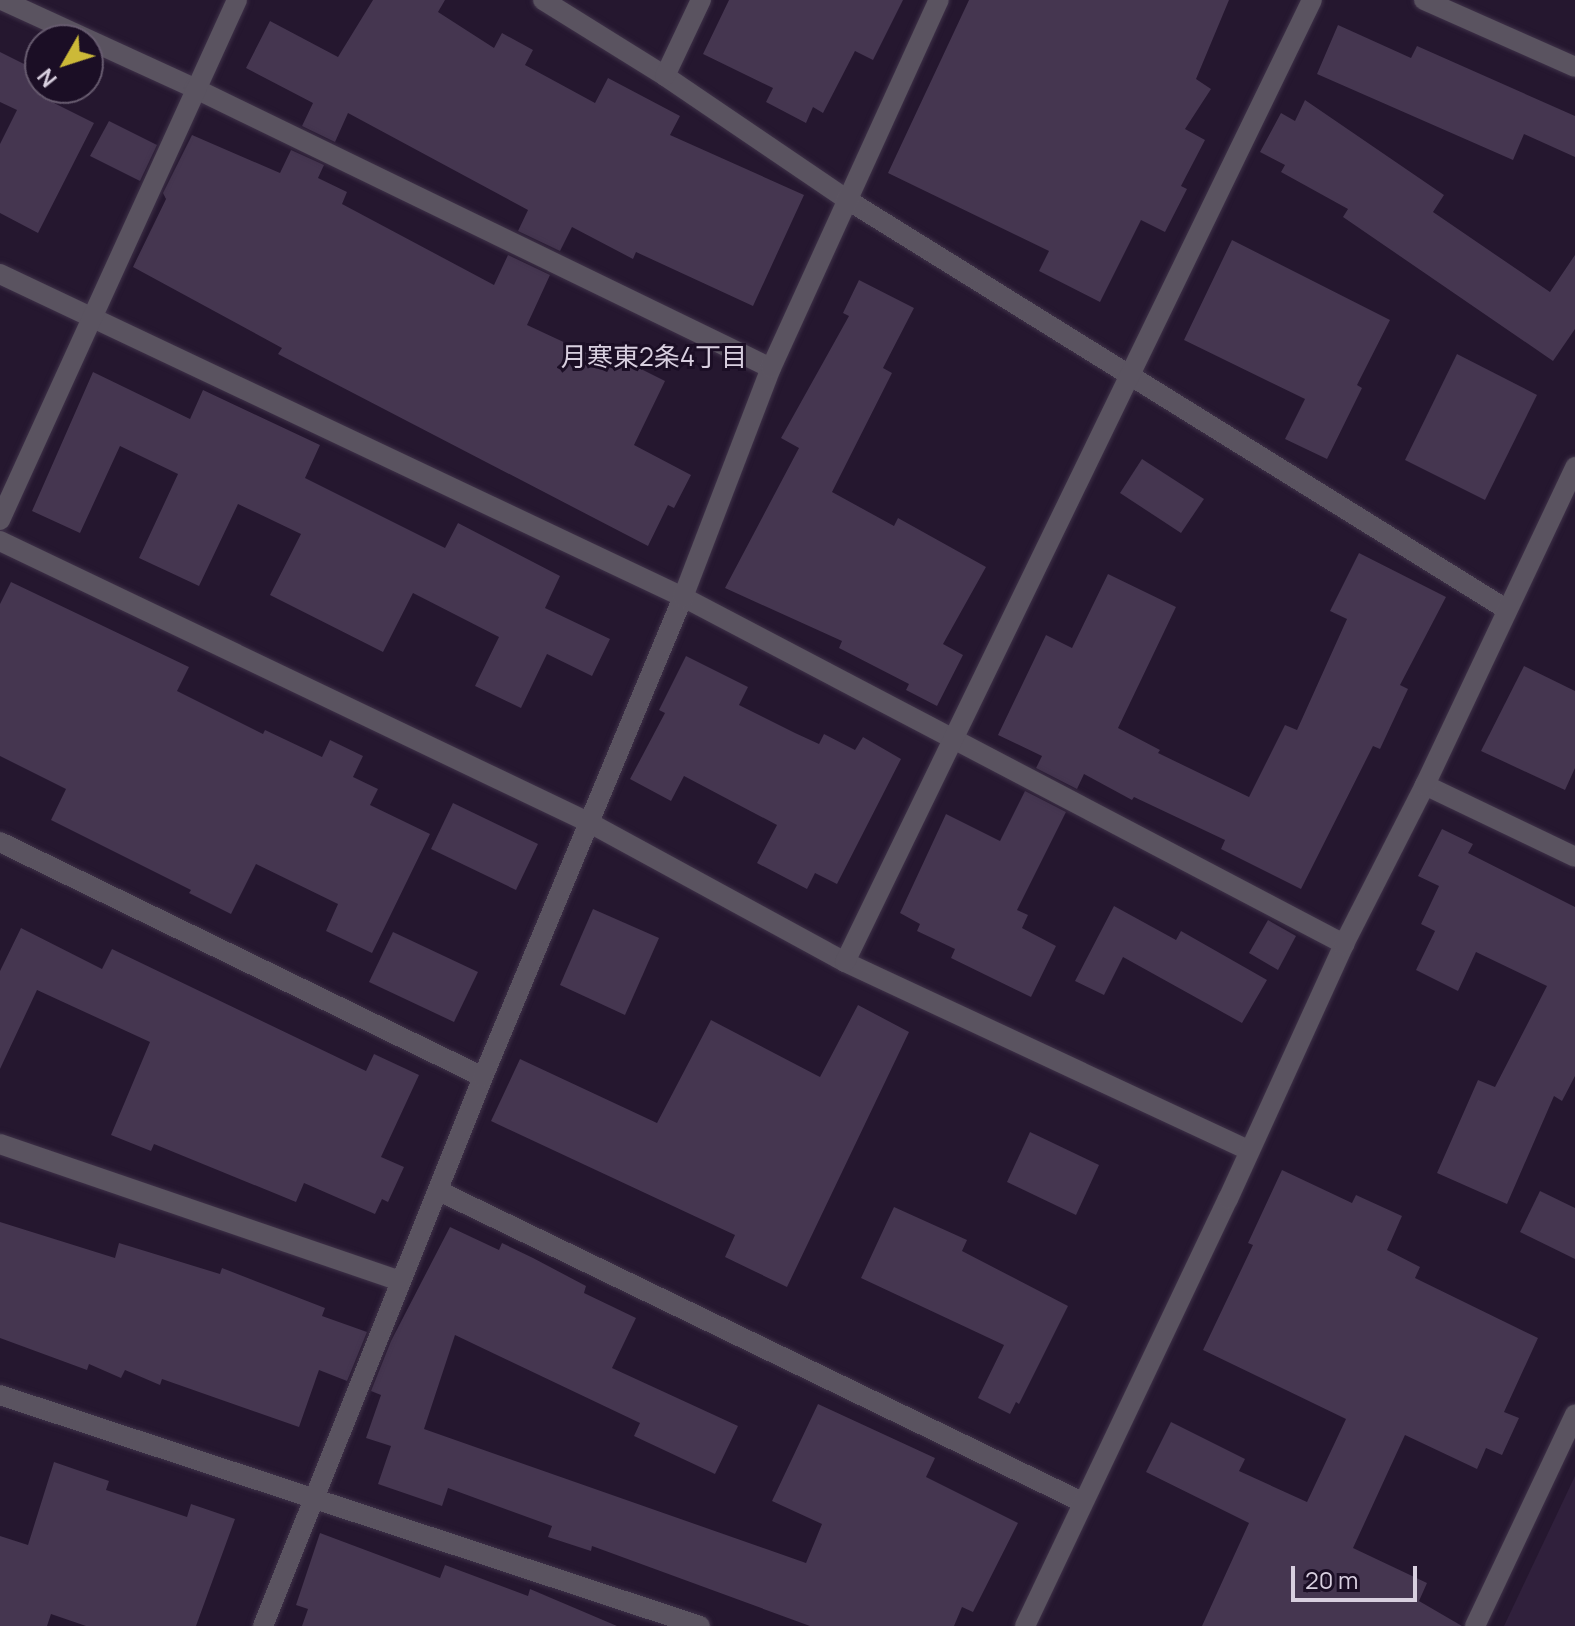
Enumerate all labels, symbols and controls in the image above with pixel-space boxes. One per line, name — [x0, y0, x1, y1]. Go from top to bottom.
north arrow — [24, 24, 104, 104]
text: N — [30, 62, 64, 93]
district label: 月寒東2条4丁目 — [561, 341, 747, 373]
scale bar — [1295, 1550, 1421, 1600]
text: 20 m — [1305, 1563, 1358, 1596]

